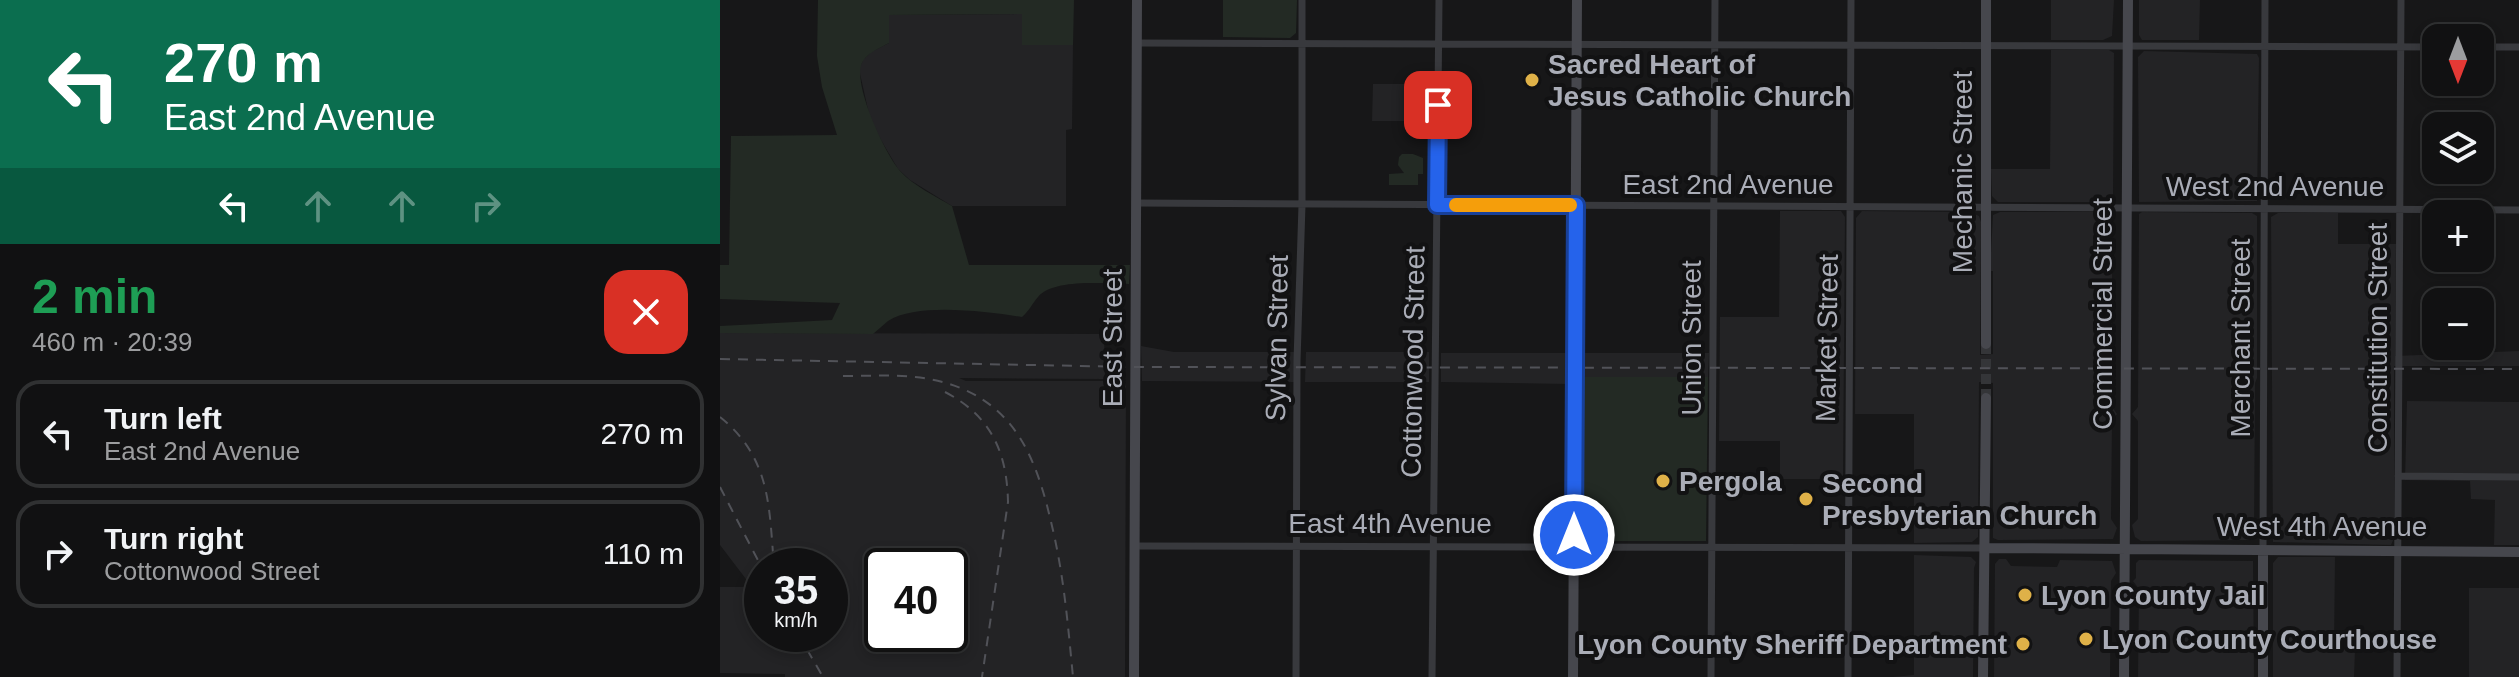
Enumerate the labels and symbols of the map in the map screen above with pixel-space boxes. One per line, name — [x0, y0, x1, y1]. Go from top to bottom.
north arrow — [2422, 24, 2494, 96]
place label: Sacred Heart of Jesus Catholic Church — [1548, 49, 1851, 112]
pin — [1404, 71, 1472, 139]
marker: Sacred Heart of Jesus Catholic Church — [1523, 71, 1541, 89]
street label: Mechanic Street — [1947, 71, 1978, 273]
street label: East 2nd Avenue — [1622, 169, 1834, 200]
street label: West 2nd Avenue — [2166, 171, 2384, 202]
street label: Commercial Street — [2087, 198, 2118, 430]
street label: Constitution Street — [2362, 223, 2393, 453]
street label: Merchant Street — [2225, 238, 2256, 438]
street label: Cottonwood Street — [1395, 246, 1431, 478]
street label: Market Street — [1810, 253, 1844, 422]
street label: Sylvan Street — [1260, 254, 1294, 422]
street label: Union Street — [1676, 260, 1707, 416]
street label: East Street — [1097, 269, 1128, 407]
place label: Pergola — [1679, 466, 1782, 497]
place label: Second Presbyterian Church — [1822, 468, 2097, 531]
marker: Pergola — [1654, 472, 1672, 490]
marker: Second Presbyterian Church — [1797, 490, 1815, 508]
position arrow — [1532, 493, 1616, 577]
street label: East 4th Avenue — [1288, 508, 1492, 539]
street label: West 4th Avenue — [2217, 511, 2427, 542]
speed limit sign: 40 — [864, 548, 968, 652]
place label: Lyon County Jail — [2041, 580, 2266, 611]
marker: Lyon County Jail — [2016, 586, 2034, 604]
place label: Lyon County Courthouse — [2102, 624, 2437, 655]
place label: Lyon County Sheriff Department — [1577, 629, 2007, 660]
marker: Lyon County Courthouse — [2077, 630, 2095, 648]
marker: Lyon County Sheriff Department — [2014, 635, 2032, 653]

